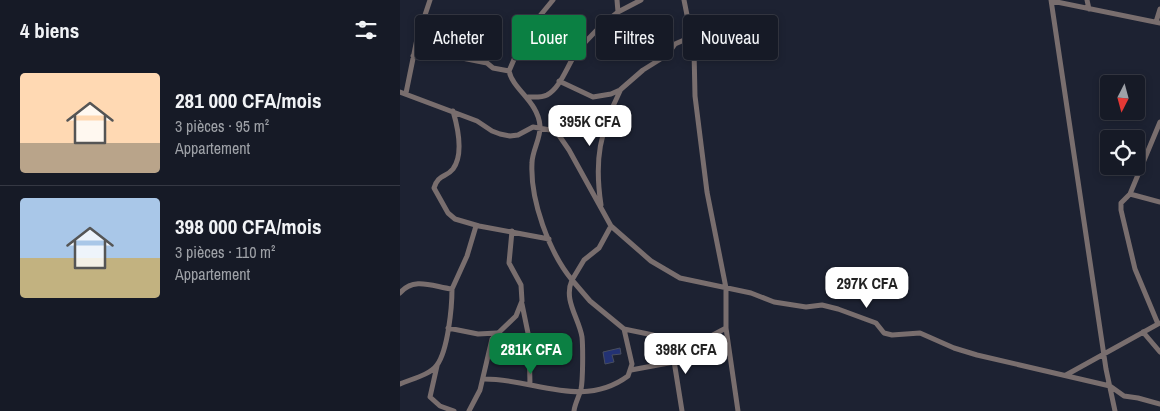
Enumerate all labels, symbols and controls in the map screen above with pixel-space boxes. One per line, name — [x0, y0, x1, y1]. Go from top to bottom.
chip: Acheter — [415, 15, 502, 60]
chip: Louer — [512, 15, 586, 60]
chip: Filtres — [596, 15, 673, 60]
chip: Nouveau — [683, 15, 778, 60]
text: 4 biens — [20, 16, 79, 45]
icon: filters — [352, 16, 380, 44]
north arrow — [1100, 75, 1145, 120]
map controls — [1100, 75, 1145, 175]
text: 281 000 CFA/mois — [175, 86, 321, 115]
icon: home — [60, 93, 120, 153]
pin: 395K CFA — [538, 104, 642, 147]
text: 395K CFA — [559, 110, 621, 132]
text: 3 pièces · 95 m² — [175, 115, 269, 137]
button: locate — [1100, 130, 1145, 175]
text: Appartement — [175, 137, 250, 159]
text: 398 000 CFA/mois — [175, 212, 321, 241]
icon: home — [60, 218, 120, 278]
text: 3 pièces · 110 m² — [175, 241, 275, 263]
text: Appartement — [175, 263, 250, 285]
pin: 297K CFA — [815, 266, 919, 309]
text: 297K CFA — [836, 272, 898, 294]
pin: 281K CFA — [479, 332, 583, 375]
pin: 398K CFA — [634, 332, 738, 375]
text: 281K CFA — [500, 338, 562, 360]
text: 398K CFA — [655, 338, 717, 360]

